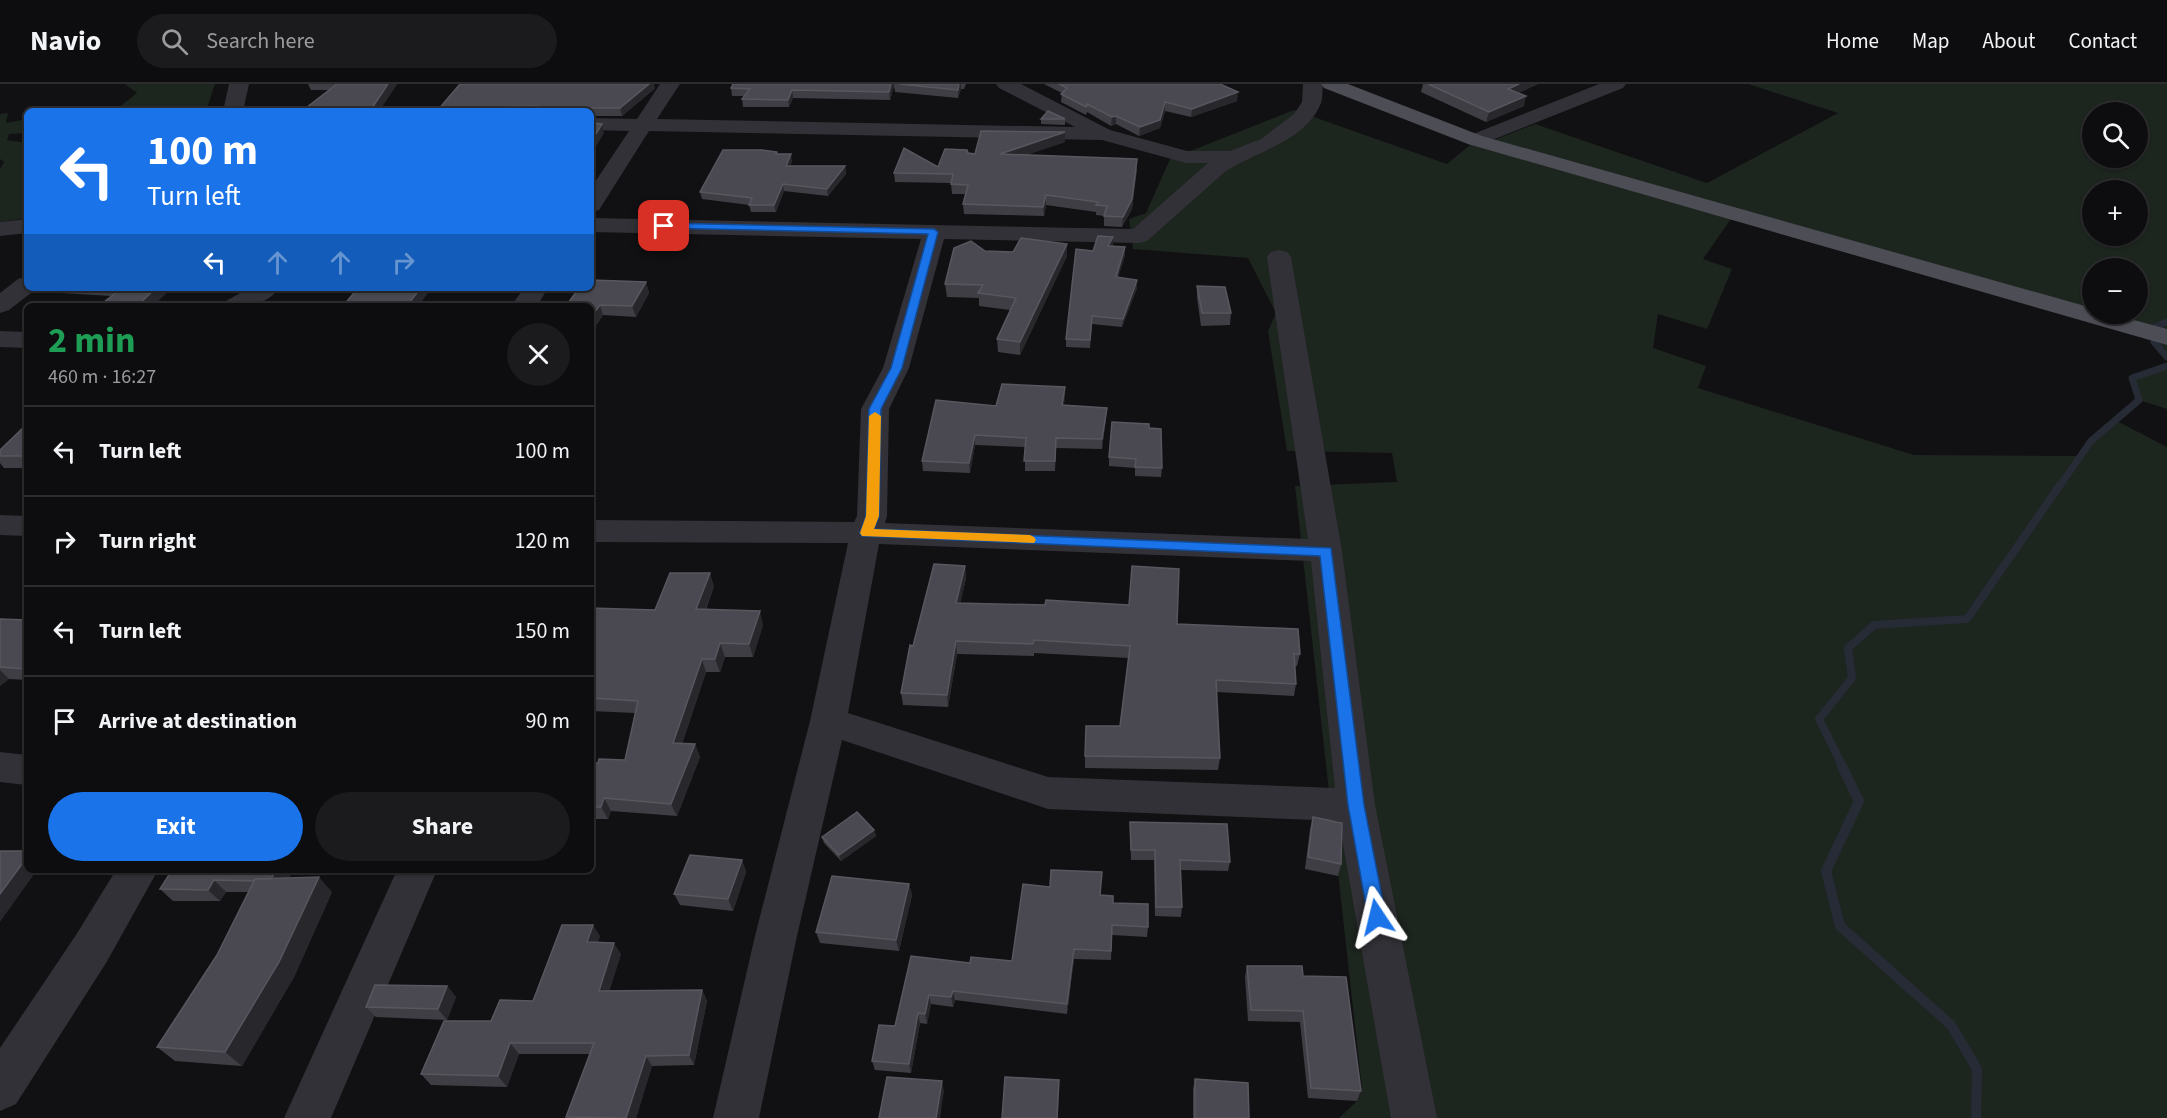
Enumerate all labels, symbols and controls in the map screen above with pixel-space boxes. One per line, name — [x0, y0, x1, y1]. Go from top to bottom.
search box — [137, 14, 557, 68]
text: Navio — [30, 21, 101, 61]
icon: search — [158, 25, 191, 58]
text: Search here — [206, 25, 315, 57]
text: Home — [1826, 26, 1879, 56]
text: Map — [1912, 26, 1950, 56]
text: About — [1983, 26, 2035, 56]
text: Contact — [2068, 26, 2137, 56]
map controls — [2082, 102, 2148, 324]
button: search — [2082, 102, 2148, 168]
text: 100 m — [147, 121, 258, 181]
icon: left — [48, 132, 126, 210]
text: Turn left — [147, 177, 241, 216]
button: + — [2082, 180, 2148, 246]
pin — [638, 200, 689, 251]
icon: arrive — [647, 209, 680, 242]
icon: left — [198, 246, 231, 279]
icon: ahead — [261, 246, 294, 279]
icon: ahead — [324, 246, 357, 279]
icon: right — [387, 246, 420, 279]
button: − — [2082, 258, 2148, 324]
text: 2 min — [48, 315, 136, 366]
button: close — [507, 323, 570, 386]
text: 460 m · 16:27 — [48, 363, 156, 391]
icon: left — [48, 435, 81, 468]
text: Turn left — [99, 435, 181, 467]
text: 100 m — [515, 435, 570, 467]
icon: right — [48, 525, 81, 558]
text: Turn right — [99, 525, 196, 557]
text: 120 m — [515, 525, 570, 557]
icon: left — [48, 615, 81, 648]
text: Turn left — [99, 615, 181, 647]
text: 150 m — [515, 615, 570, 647]
icon: arrive — [48, 705, 81, 738]
text: Arrive at destination — [99, 705, 297, 737]
text: 90 m — [525, 705, 570, 737]
button: Exit — [48, 792, 303, 861]
button: Share — [315, 792, 570, 861]
position arrow — [1345, 885, 1409, 949]

